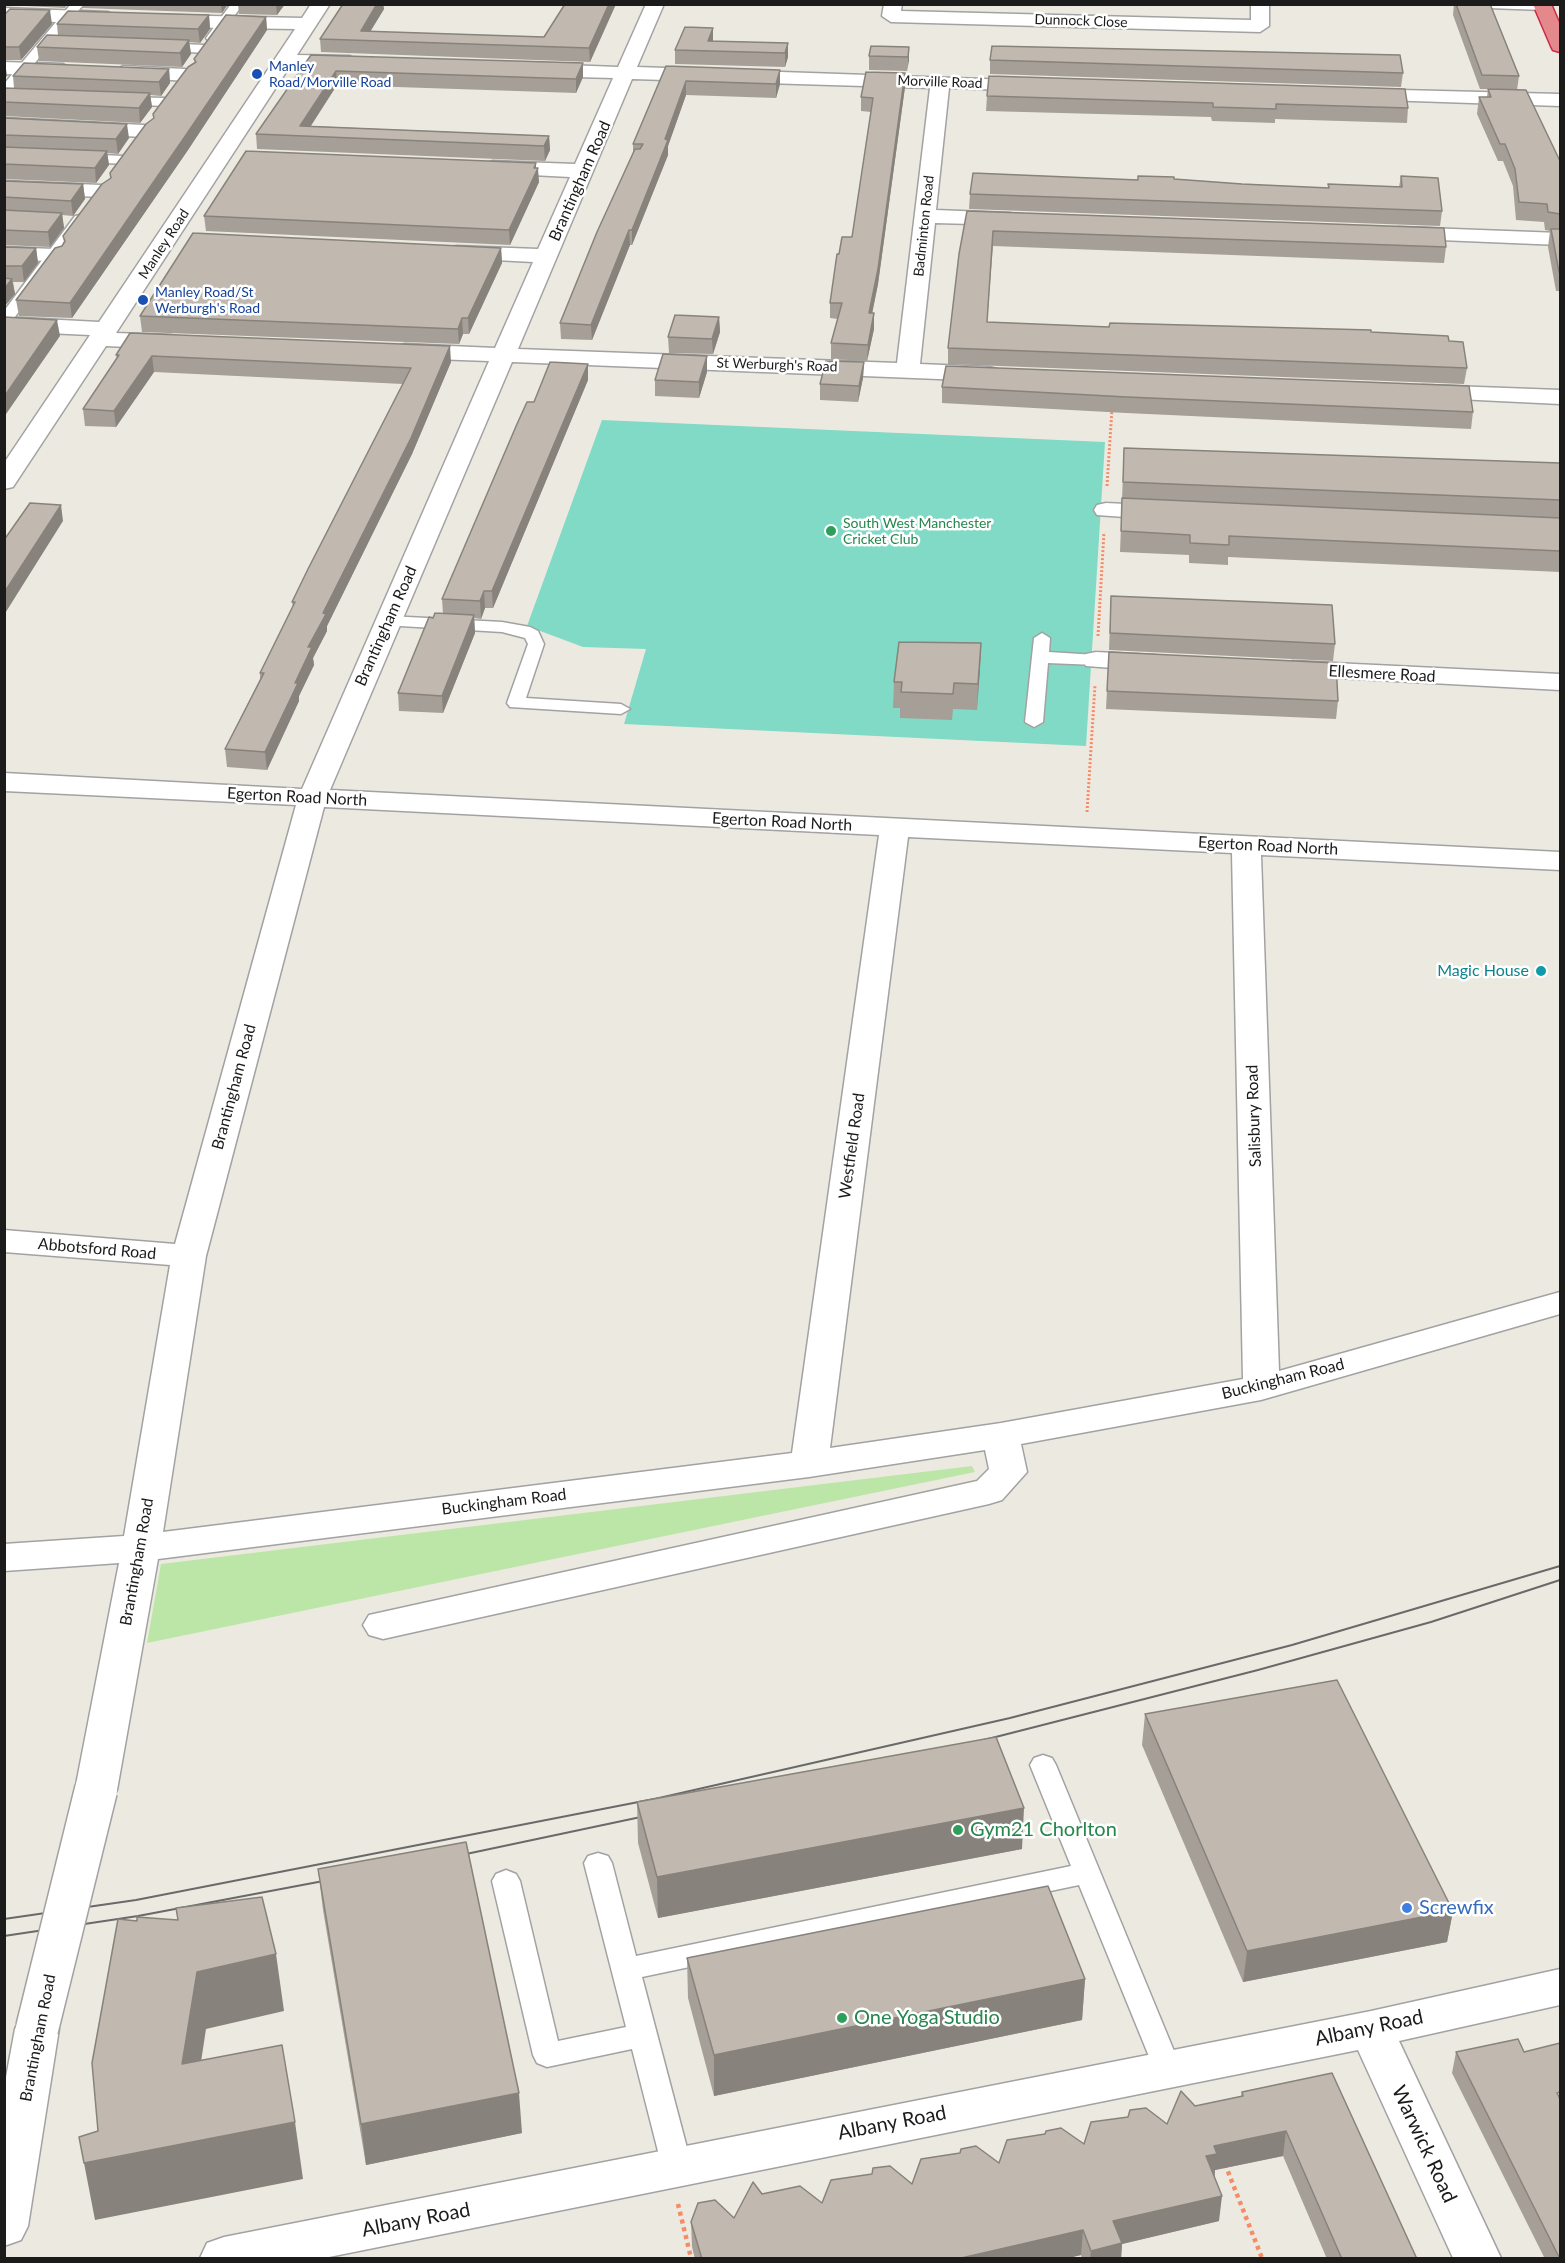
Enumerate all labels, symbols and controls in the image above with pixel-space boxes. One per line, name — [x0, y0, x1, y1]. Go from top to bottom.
street label: Dunnock Close — [1034, 11, 1128, 31]
place label: Manley Road/Morville Road — [269, 58, 391, 90]
marker: Manley Road/Morville Road — [250, 67, 264, 81]
street label: Morville Road — [897, 72, 983, 92]
street label: Brantingham Road — [545, 118, 615, 244]
street label: Badminton Road — [910, 175, 938, 277]
street label: Manley Road — [135, 206, 193, 282]
place label: Manley Road/St Werburgh's Road — [155, 284, 260, 316]
marker: Manley Road/St Werburgh's Road — [136, 293, 150, 307]
street label: St Werburgh's Road — [716, 354, 838, 376]
place label: South West Manchester Cricket Club — [843, 515, 991, 548]
marker: South West Manchester Cricket Club — [824, 524, 838, 538]
street label: Brantingham Road — [351, 563, 421, 689]
street label: Ellesmere Road — [1328, 662, 1436, 686]
street label: Egerton Road North — [226, 784, 368, 810]
street label: Egerton Road North — [711, 809, 853, 835]
street label: Egerton Road North — [1197, 833, 1339, 859]
place label: Magic House — [1437, 961, 1529, 981]
marker: Magic House — [1534, 964, 1548, 978]
street label: Brantingham Road — [208, 1022, 260, 1152]
street label: Salisbury Road — [1243, 1064, 1265, 1168]
street label: Westfield Road — [835, 1092, 869, 1200]
street label: Abbotsford Road — [37, 1234, 157, 1264]
street label: Buckingham Road — [1220, 1354, 1346, 1404]
street label: Buckingham Road — [441, 1485, 567, 1519]
street label: Brantingham Road — [116, 1497, 158, 1627]
place label: Gym21 Chorlton — [970, 1818, 1117, 1842]
marker: Gym21 Chorlton — [951, 1823, 965, 1837]
place label: Screwfix — [1419, 1896, 1494, 1920]
marker: Screwfix — [1400, 1901, 1414, 1915]
street label: Brantingham Road — [16, 1973, 60, 2103]
street label: Albany Road — [1313, 2005, 1425, 2051]
place label: One Yoga Studio — [854, 2006, 1000, 2030]
marker: One Yoga Studio — [835, 2011, 849, 2025]
street label: Warwick Road — [1386, 2082, 1462, 2206]
street label: Albany Road — [836, 2101, 948, 2145]
street label: Albany Road — [360, 2198, 472, 2242]

